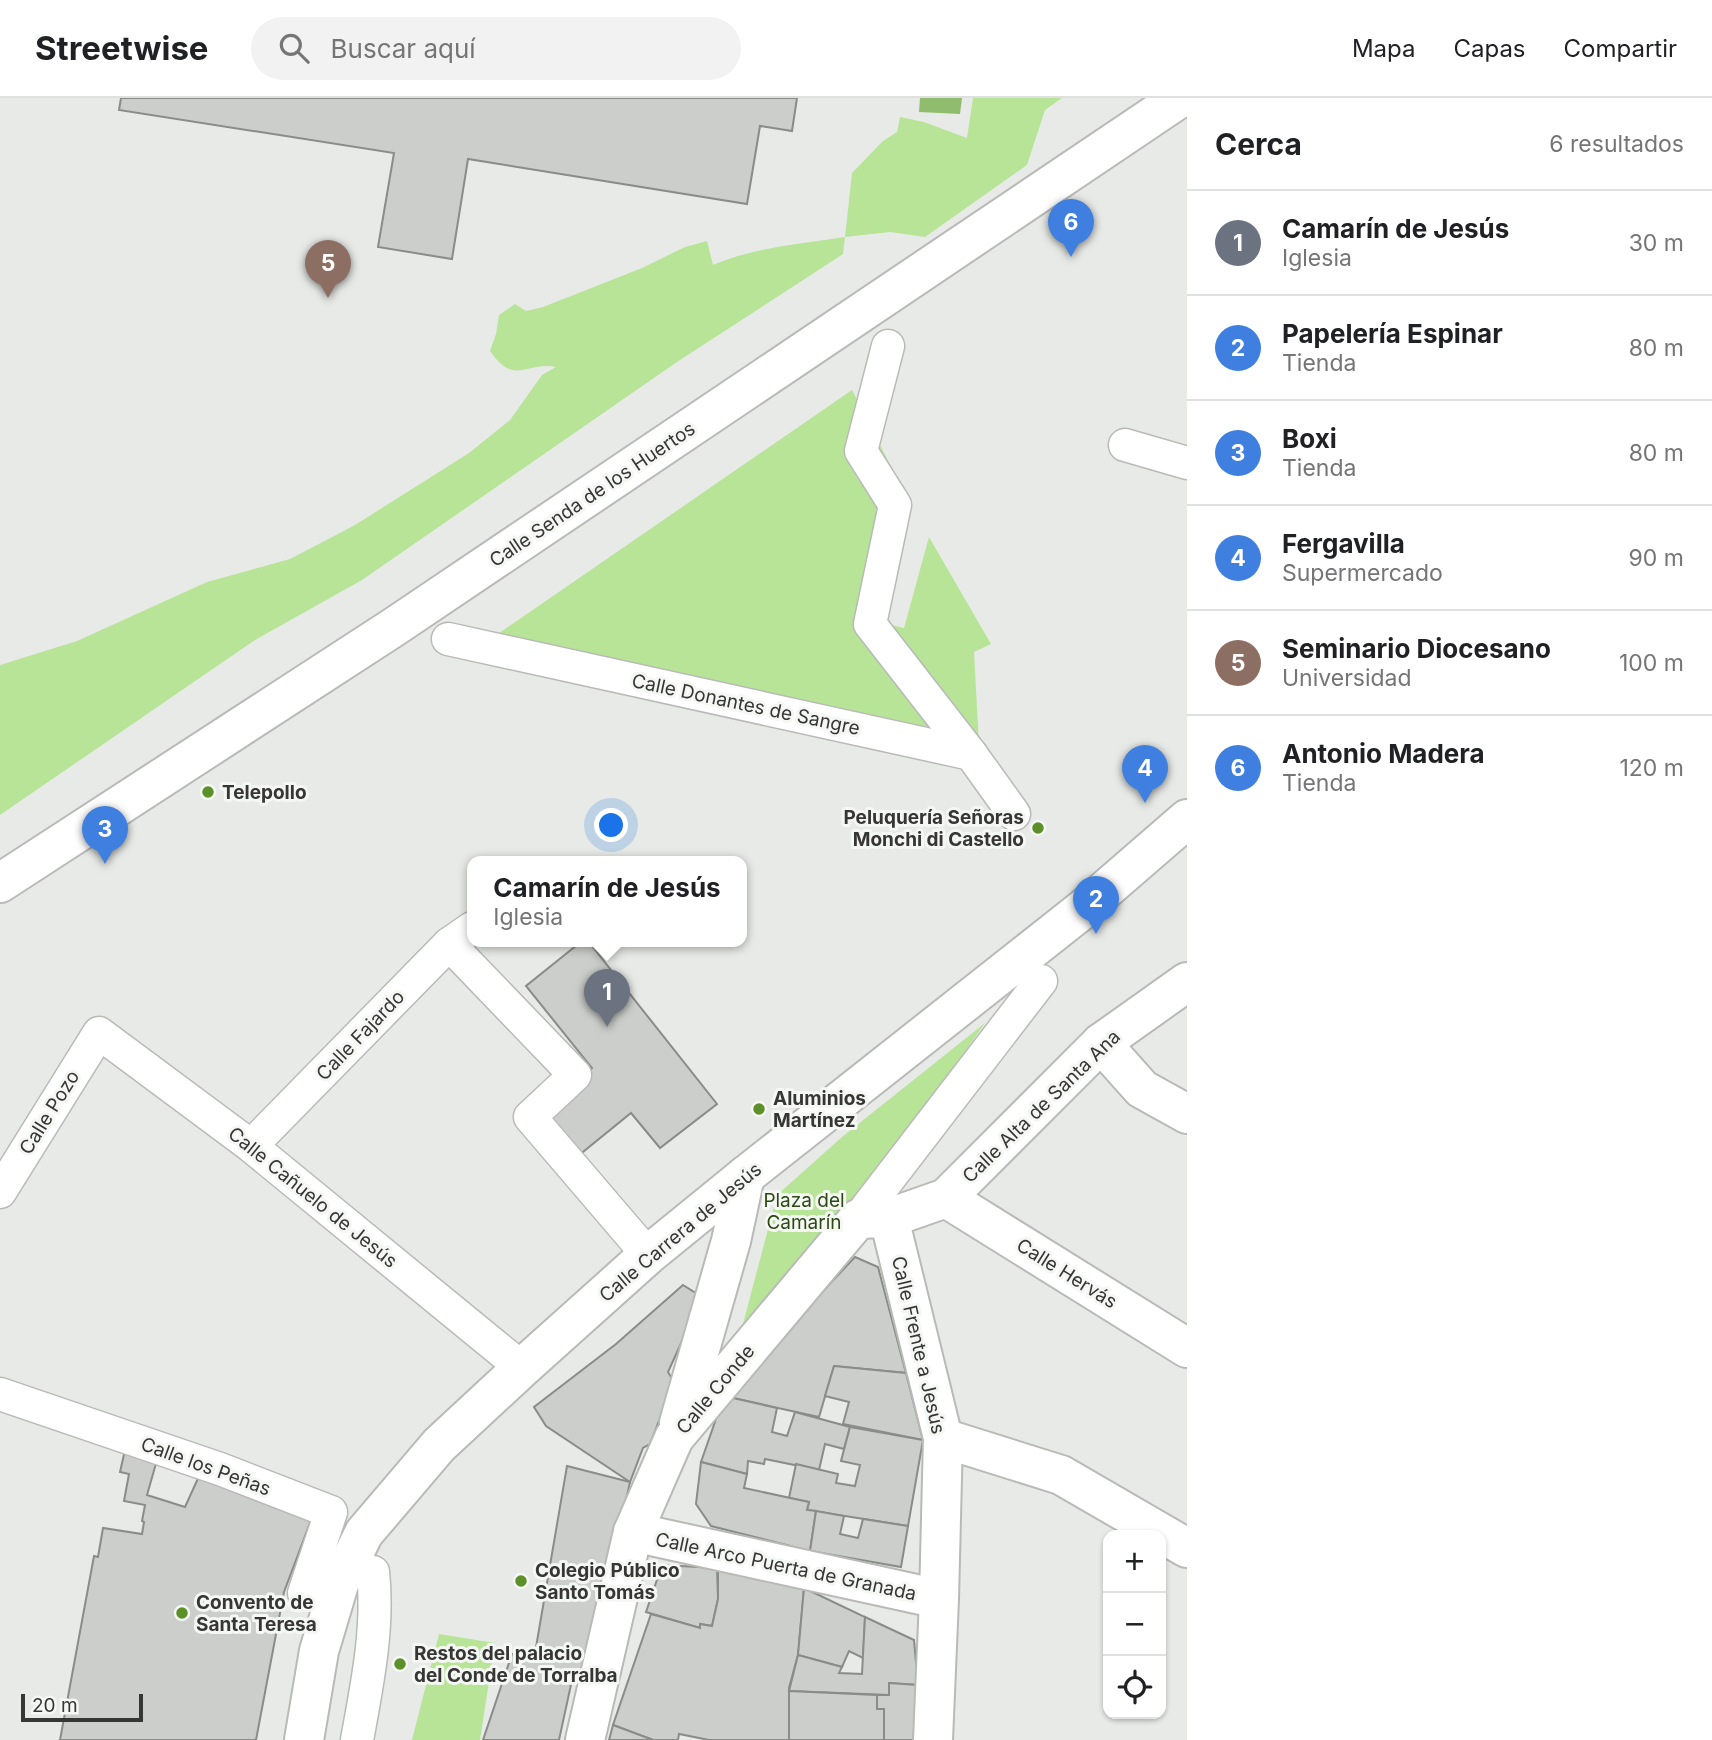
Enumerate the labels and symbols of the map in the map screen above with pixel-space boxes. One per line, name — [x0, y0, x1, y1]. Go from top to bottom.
pin: 6 — [1048, 199, 1094, 257]
pin: 5 — [305, 240, 351, 298]
street label: Calle Senda de los Huertos — [485, 417, 699, 572]
street label: Calle Donantes de Sangre — [630, 669, 862, 740]
pin: 4 — [1122, 745, 1168, 803]
place label: Telepollo — [222, 781, 307, 804]
marker: Telepollo — [200, 784, 216, 800]
pin: 3 — [82, 806, 128, 864]
place label: Peluquería Señoras Monchi di Castello — [843, 806, 1024, 851]
your location — [594, 808, 628, 842]
marker: Peluquería Señoras Monchi di Castello — [1030, 820, 1046, 836]
pin: 2 — [1073, 876, 1119, 934]
pin: 1 — [584, 969, 630, 1027]
street label: Calle Fajardo — [312, 985, 409, 1085]
street label: Calle Alta de Santa Ana — [958, 1025, 1125, 1188]
street label: Calle Pozo — [15, 1066, 84, 1159]
place label: Aluminios Martínez — [773, 1087, 866, 1132]
marker: Aluminios Martínez — [751, 1101, 767, 1117]
street label: Calle Cañuelo de Jesús — [224, 1122, 402, 1273]
street label: Calle Carrera de Jesús — [595, 1158, 766, 1307]
park label: Plaza del Camarín — [763, 1189, 845, 1234]
street label: Calle Hervás — [1012, 1233, 1121, 1313]
street label: Calle Frente a Jesús — [887, 1254, 950, 1436]
street label: Calle Conde — [671, 1340, 759, 1439]
street label: Calle los Peñas — [138, 1432, 274, 1501]
street label: Calle Arco Puerta de Granada — [653, 1528, 918, 1605]
place label: Colegio Público Santo Tomás — [535, 1559, 680, 1604]
marker: Colegio Público Santo Tomás — [513, 1573, 529, 1589]
place label: Convento de Santa Teresa — [196, 1591, 317, 1636]
marker: Convento de Santa Teresa — [174, 1605, 190, 1621]
place label: Restos del palacio del Conde de Torralba — [414, 1642, 618, 1687]
marker: Restos del palacio del Conde de Torralba — [392, 1656, 408, 1672]
scale bar — [21, 1691, 144, 1723]

